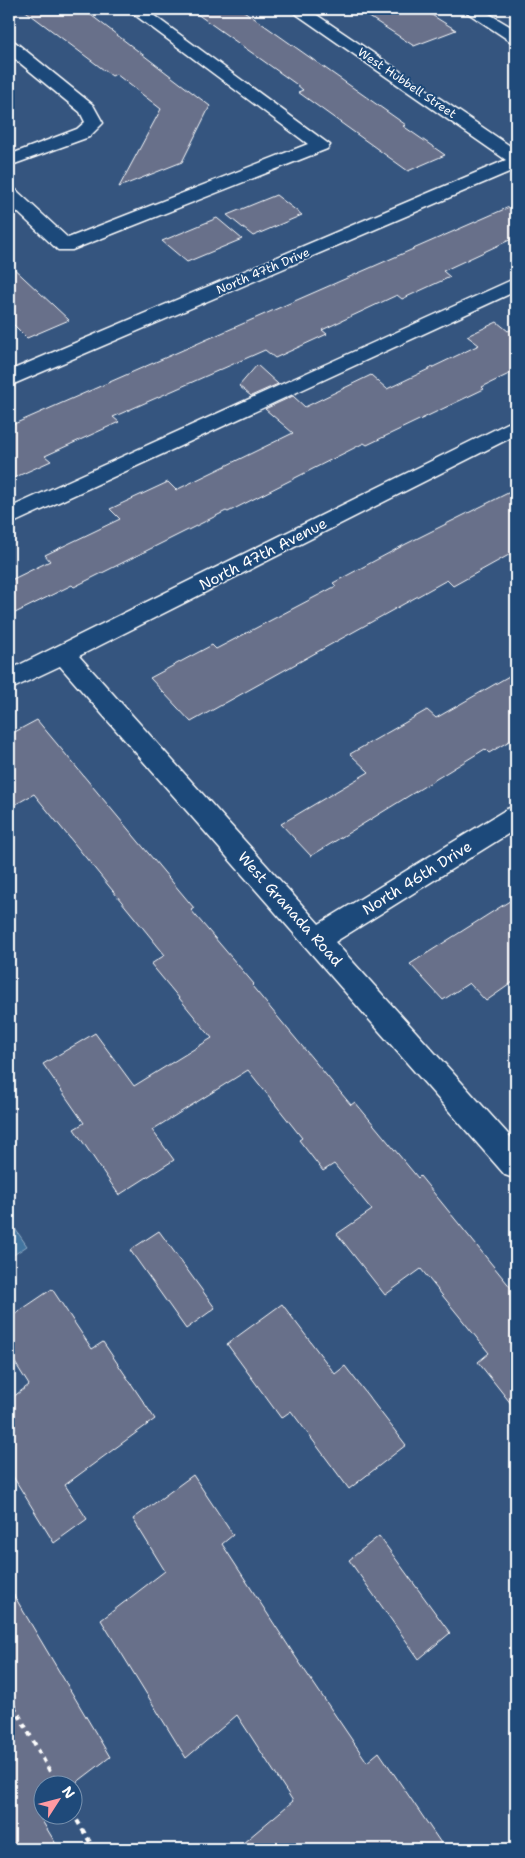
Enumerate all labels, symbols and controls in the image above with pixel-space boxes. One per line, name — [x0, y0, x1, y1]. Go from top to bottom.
street label: West Hubbell Street — [355, 44, 459, 122]
street label: North 47th Drive — [214, 244, 312, 298]
street label: North 47th Avenue — [196, 513, 330, 595]
street label: North 46th Drive — [358, 836, 476, 920]
street label: West Granada Road — [233, 847, 347, 971]
north arrow — [32, 1776, 82, 1826]
text: N — [58, 1783, 79, 1802]

